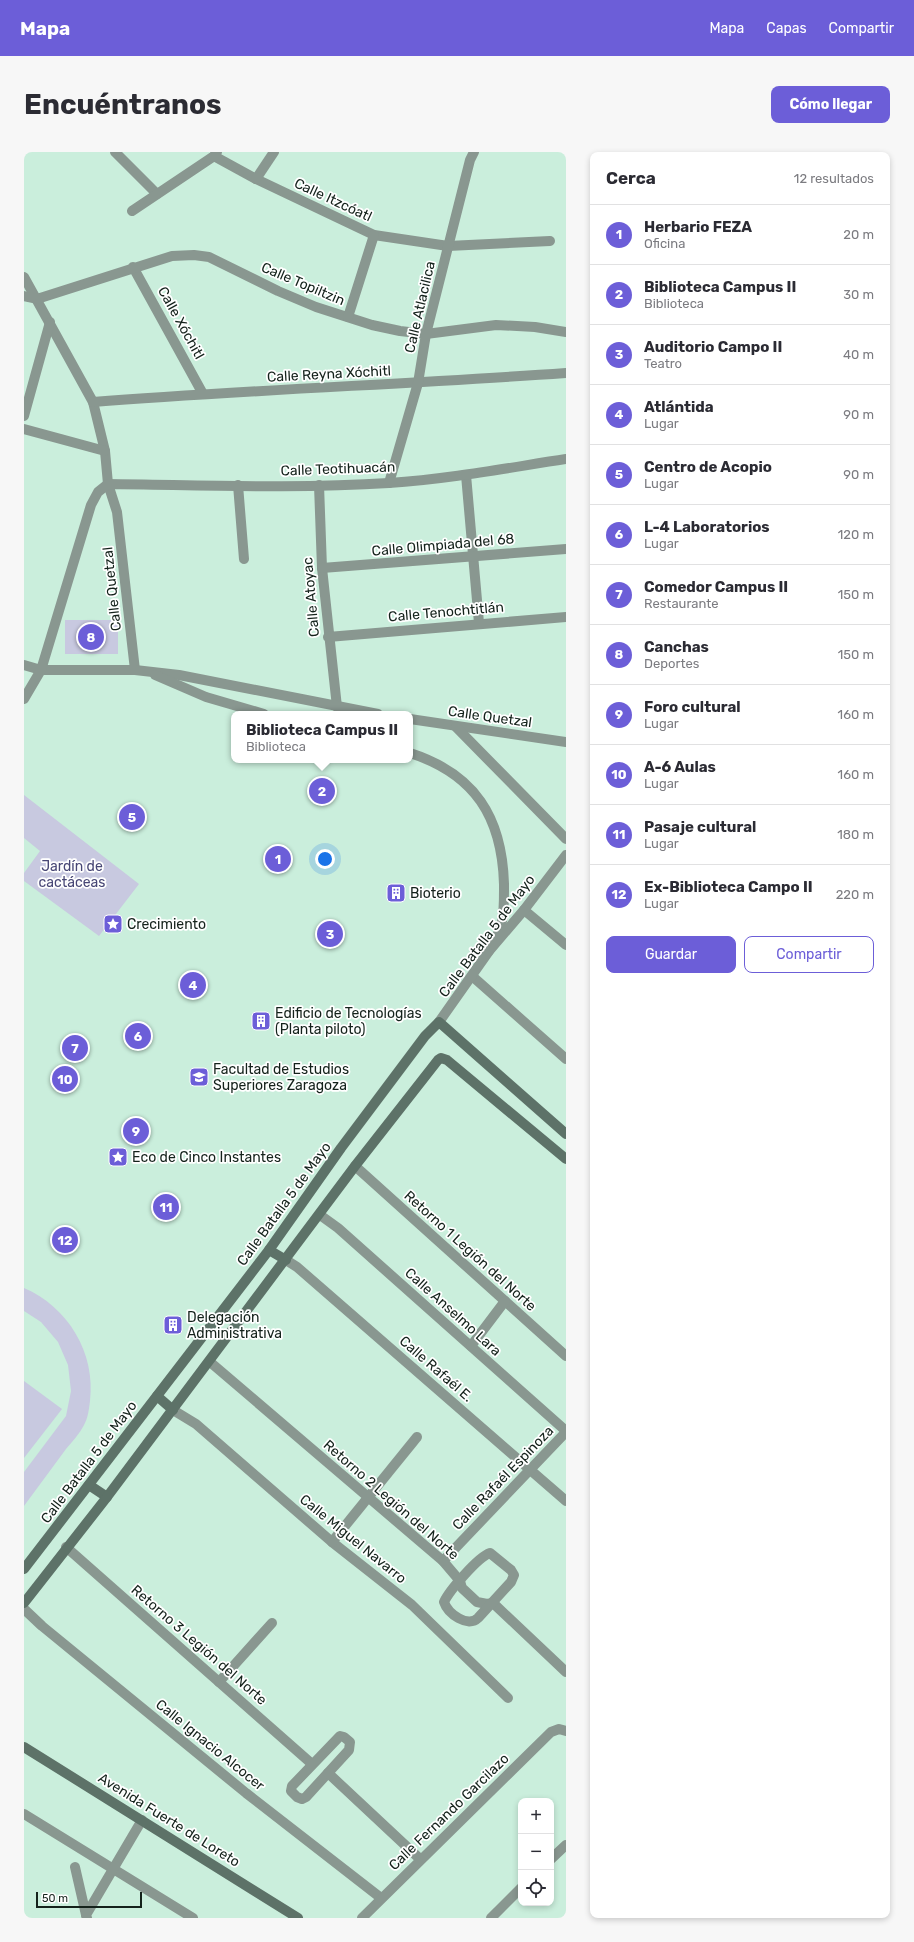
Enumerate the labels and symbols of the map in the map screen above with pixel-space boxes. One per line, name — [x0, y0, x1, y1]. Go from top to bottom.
street label: Calle Itzcóatl — [291, 175, 375, 225]
street label: Calle Topiltzin — [259, 259, 347, 309]
street label: Calle Atlacilica — [401, 259, 439, 355]
street label: Calle Xóchitl — [154, 284, 208, 362]
street label: Calle Reyna Xóchitl — [267, 362, 391, 386]
street label: Calle Teotihuacán — [280, 459, 396, 479]
street label: Calle Olimpiada del 68 — [371, 530, 515, 560]
street label: Calle Quetzal — [99, 546, 125, 632]
street label: Calle Atoyac — [299, 556, 323, 638]
street label: Calle Tenochtitlán — [387, 598, 505, 626]
pin: 8 — [78, 622, 104, 652]
street label: Calle Quetzal — [447, 703, 533, 731]
pin: 2 — [309, 776, 335, 806]
pin: 5 — [119, 802, 145, 832]
pin: 1 — [265, 844, 291, 874]
your location — [315, 849, 335, 869]
park label: Jardín de cactáceas — [39, 858, 105, 891]
street label: Calle Batalla 5 de Mayo — [435, 871, 539, 1001]
building icon: Bioterio — [385, 882, 407, 904]
place label: Bioterio — [410, 885, 461, 902]
place icon: Crecimiento — [102, 913, 124, 935]
place label: Crecimiento — [127, 916, 206, 933]
pin: 3 — [317, 919, 343, 949]
pin: 4 — [180, 970, 206, 1000]
place label: Edificio de Tecnologías (Planta piloto) — [275, 1005, 422, 1038]
building icon: Edificio de Tecnologías (Planta piloto) — [250, 1010, 272, 1032]
pin: 6 — [125, 1021, 151, 1051]
pin: 7 — [62, 1033, 88, 1063]
place label: Facultad de Estudios Superiores Zaragoza — [213, 1061, 349, 1094]
pin: 10 — [52, 1064, 78, 1094]
school or university icon: Facultad de Estudios Superiores Zaragoza — [188, 1066, 210, 1088]
pin: 9 — [123, 1116, 149, 1146]
street label: Calle Batalla 5 de Mayo — [233, 1139, 335, 1269]
place icon: Eco de Cinco Instantes — [107, 1146, 129, 1168]
place label: Eco de Cinco Instantes — [132, 1149, 281, 1166]
street label: Retorno 1 Legión del Norte — [400, 1187, 540, 1315]
pin: 11 — [153, 1192, 179, 1222]
pin: 12 — [52, 1225, 78, 1255]
street label: Calle Anselmo Lara — [401, 1264, 505, 1360]
place label: Delegación Administrativa — [187, 1309, 282, 1342]
building icon: Delegación Administrativa — [162, 1314, 184, 1336]
street label: Calle Rafaél E. — [396, 1333, 476, 1405]
street label: Calle Batalla 5 de Mayo — [37, 1397, 141, 1527]
street label: Calle Rafaél Espinoza — [449, 1422, 557, 1534]
street label: Retorno 2 Legión del Norte — [320, 1437, 462, 1564]
street label: Calle Miguel Navarro — [296, 1491, 410, 1587]
street label: Retorno 3 Legión del Norte — [128, 1581, 270, 1709]
street label: Calle Ignacio Alcocer — [152, 1696, 268, 1795]
street label: Calle Fernando Garcilazo — [385, 1750, 513, 1874]
street label: Avenida Fuerte de Loreto — [95, 1769, 243, 1871]
scale bar — [36, 1890, 142, 1909]

